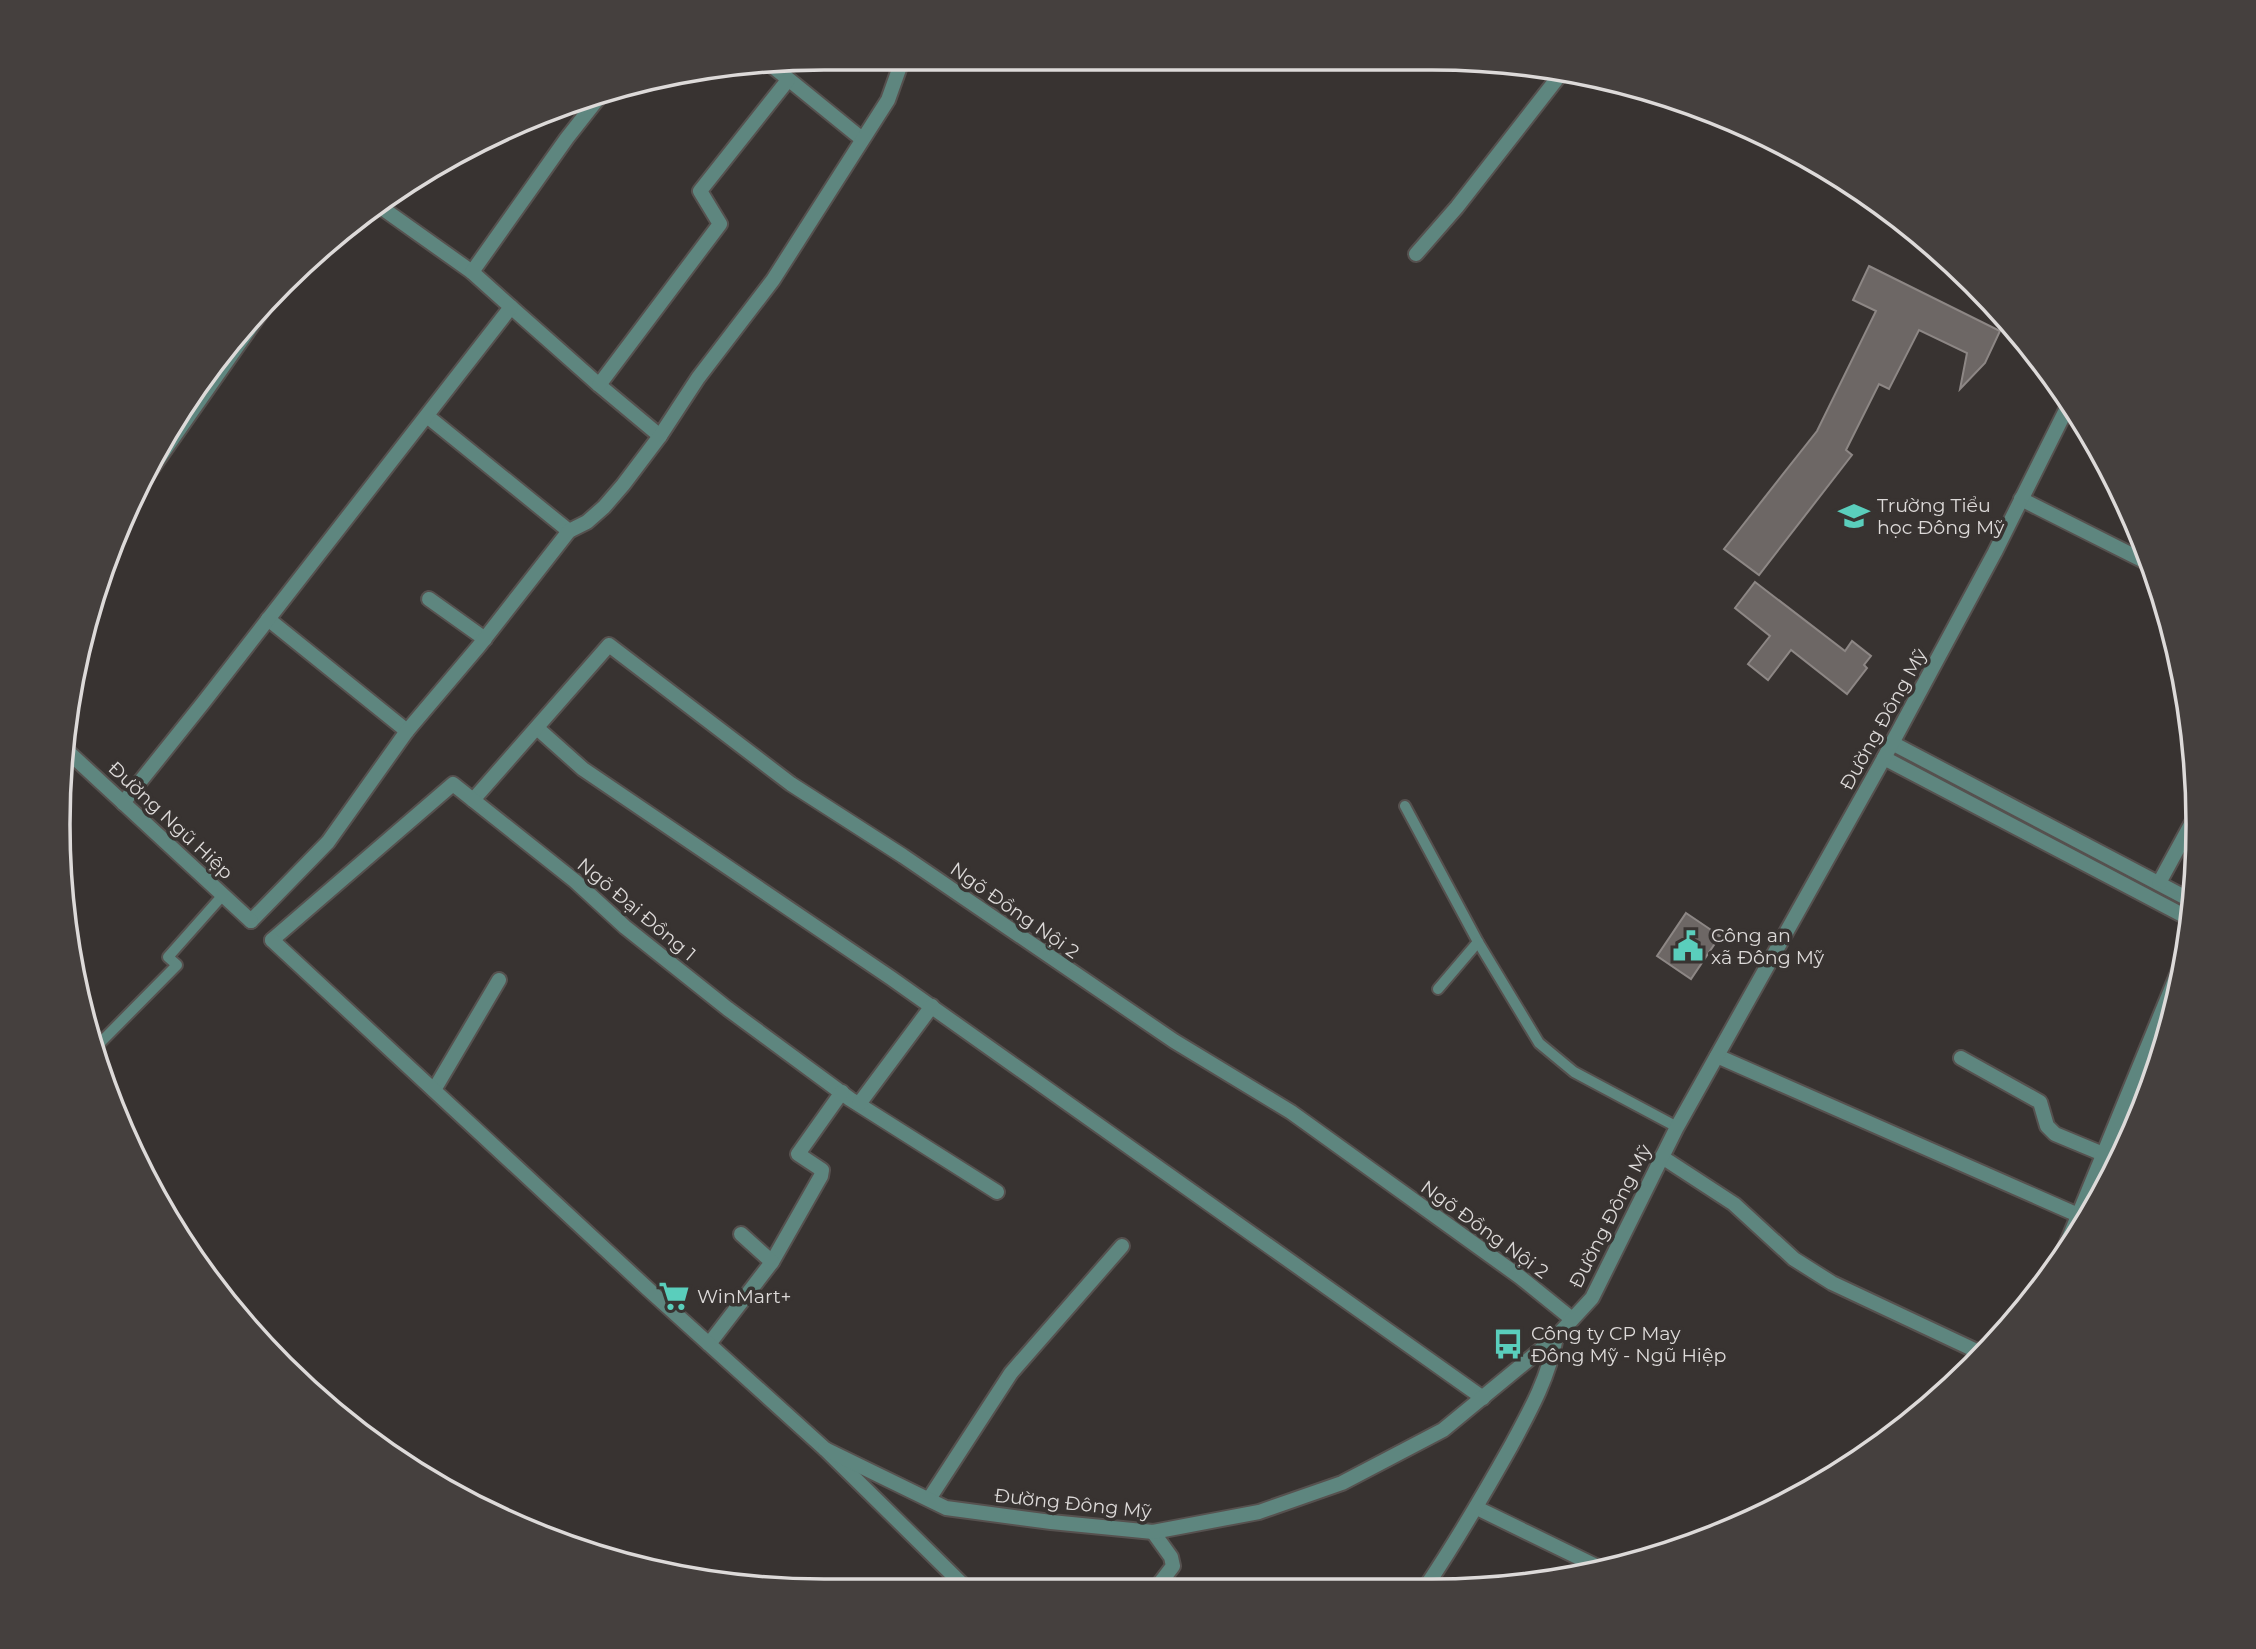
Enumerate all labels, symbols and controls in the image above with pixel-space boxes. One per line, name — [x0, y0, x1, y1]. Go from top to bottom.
place label: Trường Tiểu học Đông Mỹ — [1877, 494, 2005, 539]
school or university icon: Trường Tiểu học Đông Mỹ — [1837, 499, 1871, 533]
street label: Đường Đông Mỹ — [1835, 644, 1932, 794]
street label: Đường Ngũ Hiệp — [104, 757, 238, 884]
street label: Ngõ Đại Đồng 1 — [573, 853, 701, 966]
street label: Ngõ Đồng Nội 2 — [946, 857, 1084, 964]
place label: Công an xã Đông Mỹ — [1711, 924, 1825, 969]
public building icon: Công an xã Đông Mỹ — [1671, 929, 1705, 963]
street label: Đường Đông Mỹ — [1564, 1140, 1657, 1292]
street label: Ngõ Đồng Nội 2 — [1416, 1175, 1553, 1284]
supermarket icon: WinMart+ — [657, 1279, 691, 1313]
place label: WinMart+ — [697, 1285, 791, 1308]
place label: Công ty CP May Đông Mỹ - Ngũ Hiệp — [1531, 1322, 1726, 1367]
bus stop icon: Công ty CP May Đông Mỹ - Ngũ Hiệp — [1491, 1327, 1525, 1361]
street label: Đường Đông Mỹ — [993, 1484, 1153, 1523]

